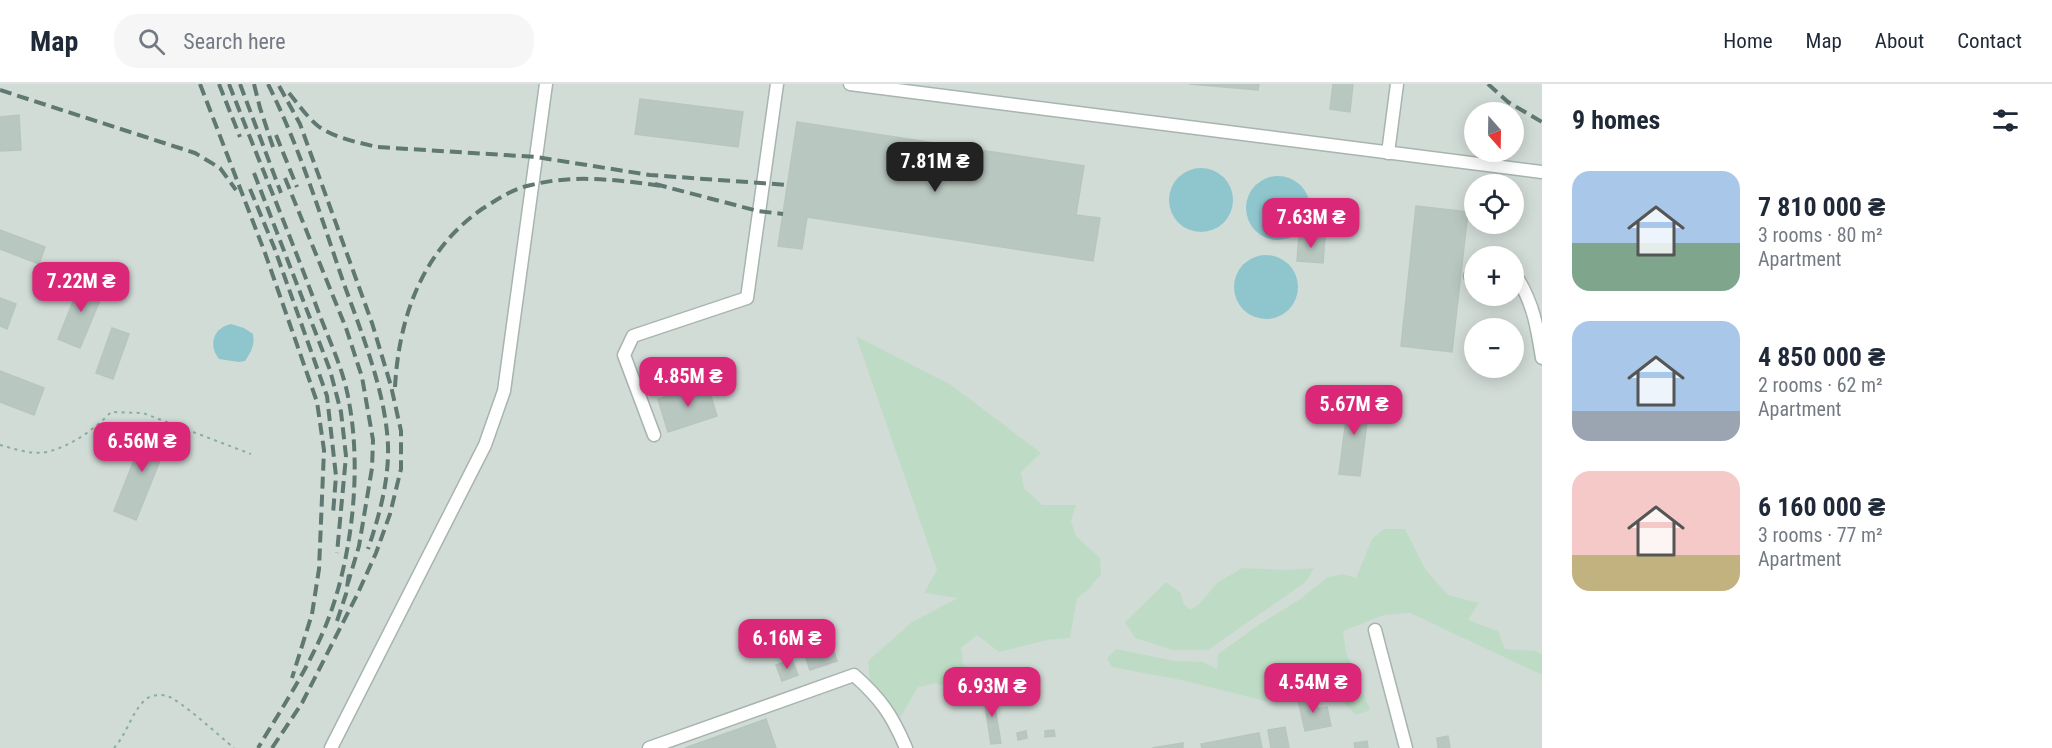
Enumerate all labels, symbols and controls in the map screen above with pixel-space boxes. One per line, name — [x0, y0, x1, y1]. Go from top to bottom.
search box — [114, 14, 534, 68]
text: Map — [30, 25, 78, 58]
icon: search — [135, 25, 168, 58]
text: Search here — [183, 29, 286, 54]
text: Home — [1723, 29, 1773, 53]
text: Map — [1806, 29, 1842, 53]
text: About — [1875, 29, 1924, 53]
text: Contact — [1957, 29, 2022, 53]
north arrow — [1464, 102, 1524, 162]
map controls — [1464, 102, 1524, 378]
icon: filters — [1989, 104, 2022, 137]
text: 9 homes — [1572, 105, 1660, 135]
pin: 7.81M ₴ — [880, 142, 990, 193]
text: 7.81M ₴ — [900, 149, 970, 173]
button: locate — [1464, 174, 1524, 234]
text: 7 810 000 ₴ — [1758, 192, 1885, 222]
icon: home — [1620, 195, 1692, 267]
pin: 7.63M ₴ — [1256, 198, 1366, 249]
text: 7.63M ₴ — [1276, 205, 1346, 229]
text: 3 rooms · 80 m² — [1758, 223, 1883, 247]
button: + — [1464, 246, 1524, 306]
text: Apartment — [1758, 247, 1842, 271]
pin: 7.22M ₴ — [26, 262, 136, 313]
text: 7.22M ₴ — [46, 269, 116, 293]
button: − — [1464, 318, 1524, 378]
text: 4 850 000 ₴ — [1758, 342, 1885, 372]
icon: home — [1620, 345, 1692, 417]
pin: 4.85M ₴ — [633, 357, 743, 408]
text: 4.85M ₴ — [653, 364, 723, 388]
text: 2 rooms · 62 m² — [1758, 373, 1883, 397]
pin: 5.67M ₴ — [1299, 385, 1409, 436]
text: 5.67M ₴ — [1319, 392, 1389, 416]
text: Apartment — [1758, 397, 1842, 421]
pin: 6.56M ₴ — [87, 422, 197, 473]
text: 6.56M ₴ — [107, 429, 177, 453]
text: 6 160 000 ₴ — [1758, 492, 1885, 522]
icon: home — [1620, 495, 1692, 567]
text: 3 rooms · 77 m² — [1758, 523, 1883, 547]
text: Apartment — [1758, 547, 1842, 571]
pin: 6.16M ₴ — [732, 619, 842, 670]
text: 6.16M ₴ — [752, 626, 822, 650]
pin: 4.54M ₴ — [1258, 663, 1368, 714]
pin: 6.93M ₴ — [937, 667, 1047, 718]
text: 4.54M ₴ — [1278, 670, 1348, 694]
text: 6.93M ₴ — [957, 674, 1027, 698]

